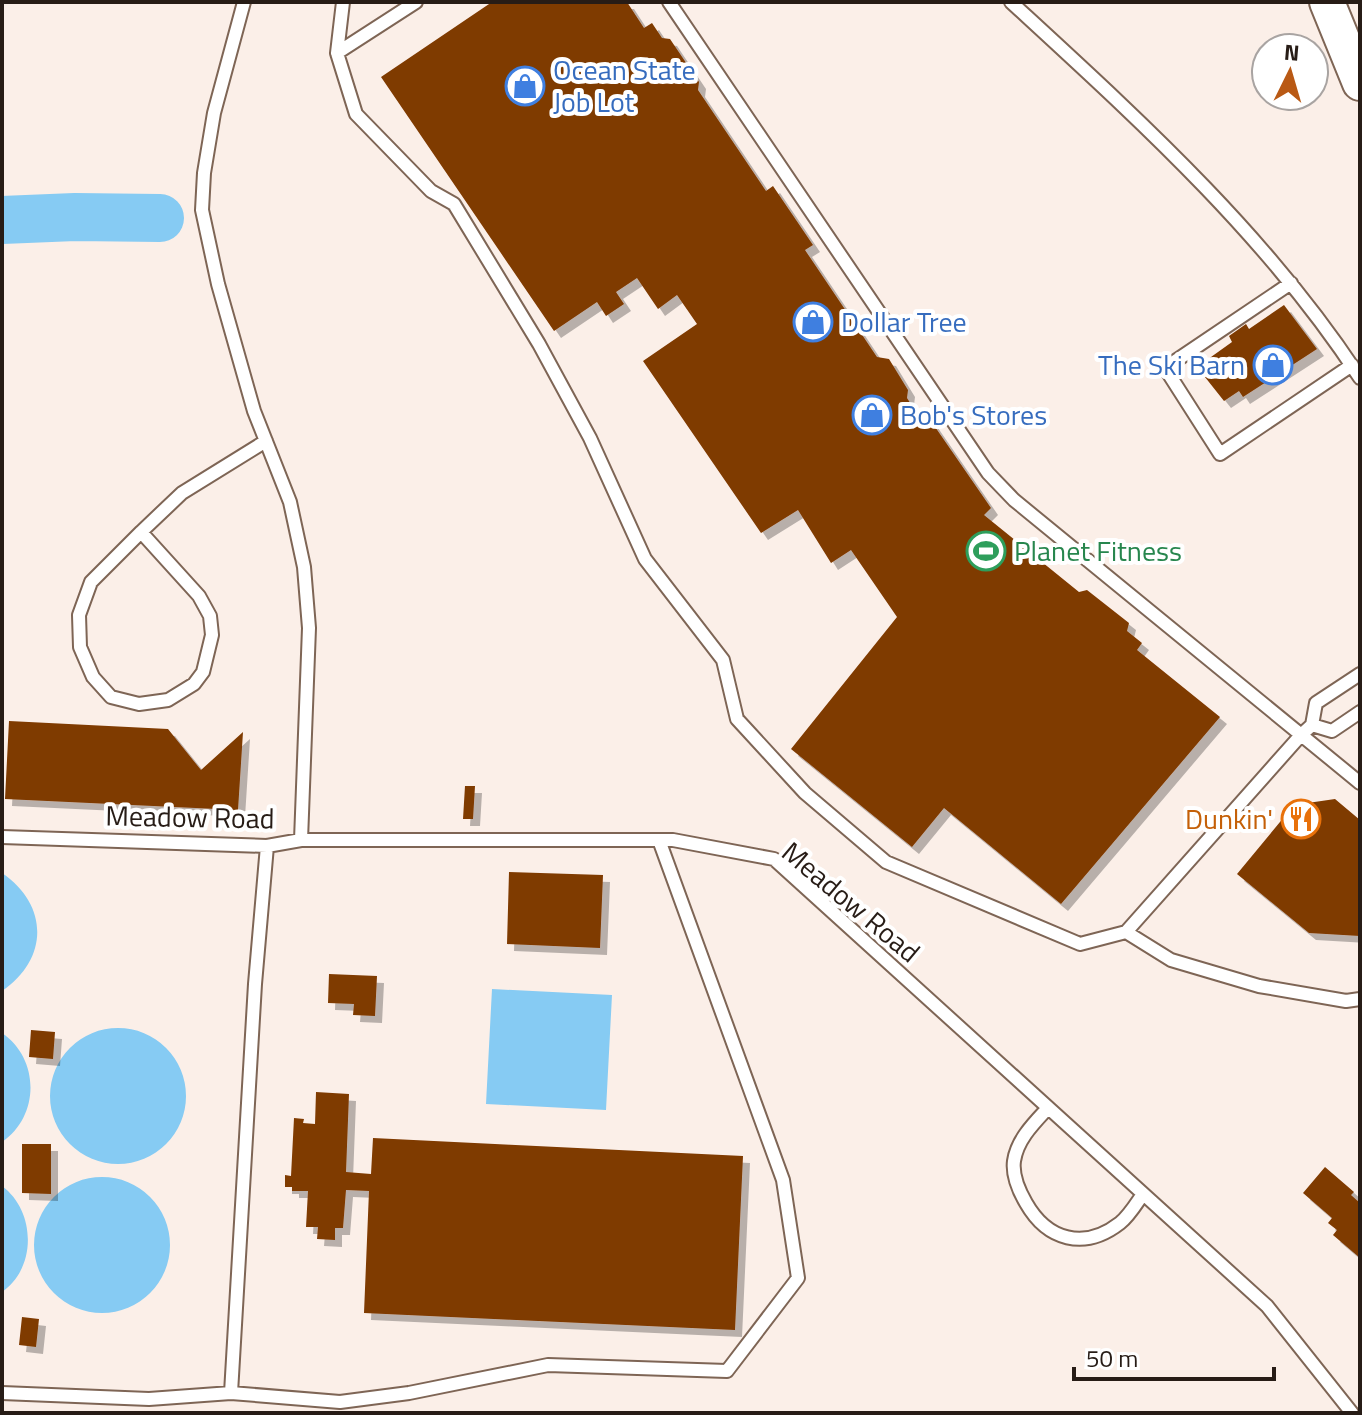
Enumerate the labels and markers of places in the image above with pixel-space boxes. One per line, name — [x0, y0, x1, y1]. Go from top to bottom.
place label: Ocean State Job Lot — [553, 48, 696, 123]
shop icon: Ocean State Job Lot — [504, 65, 546, 107]
place label: Dollar Tree — [841, 300, 967, 343]
shop icon: Dollar Tree — [792, 301, 834, 343]
place label: The Ski Barn — [1098, 343, 1245, 386]
shop icon: The Ski Barn — [1252, 344, 1294, 386]
place label: Bob's Stores — [900, 393, 1047, 436]
shop icon: Bob's Stores — [851, 394, 893, 436]
place label: Planet Fitness — [1014, 529, 1182, 572]
sports icon: Planet Fitness — [965, 530, 1007, 572]
place label: Dunkin' — [1185, 797, 1273, 840]
restaurant icon: Dunkin' — [1280, 798, 1322, 840]

